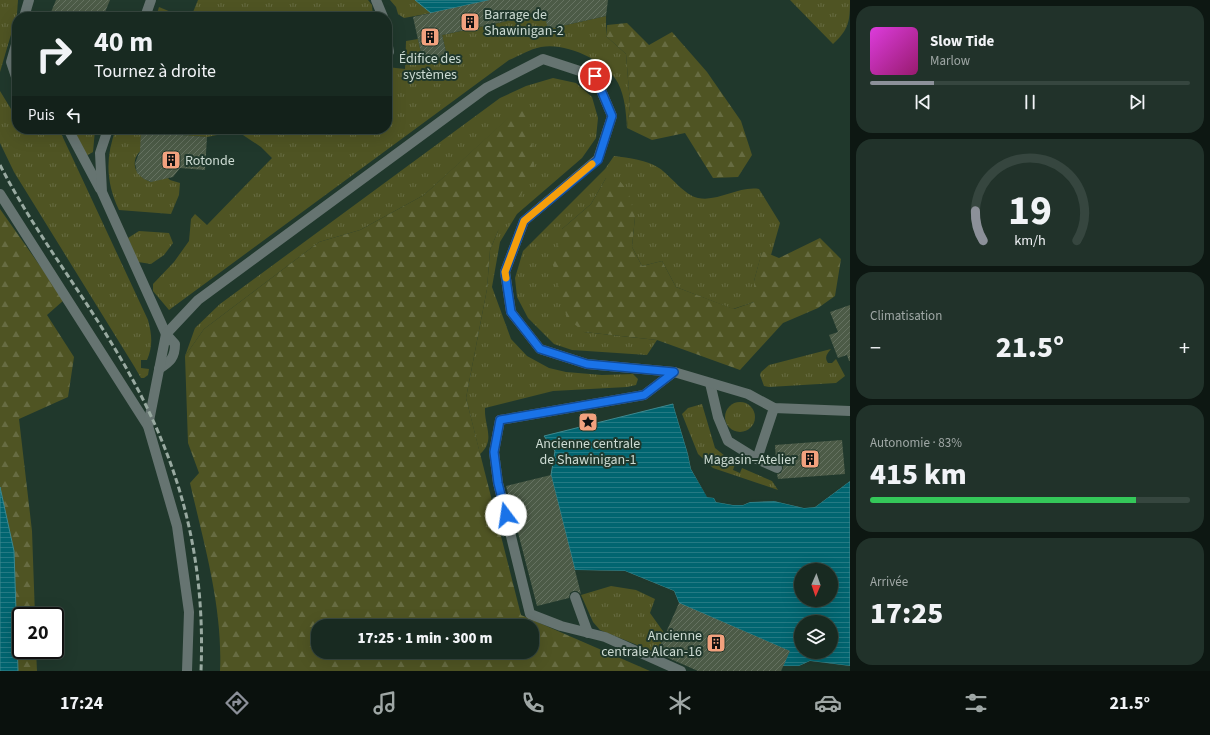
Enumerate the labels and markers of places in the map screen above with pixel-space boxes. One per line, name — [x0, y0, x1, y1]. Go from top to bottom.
place label: Barrage de Shawinigan-2 — [484, 5, 564, 41]
building icon: Barrage de Shawinigan-2 — [459, 11, 481, 33]
building icon: Édifice des systèmes — [419, 26, 441, 48]
place label: Édifice des systèmes — [399, 49, 461, 85]
pin — [578, 59, 612, 93]
building icon: Rotonde — [160, 149, 182, 171]
place label: Rotonde — [185, 151, 235, 171]
place icon: Ancienne centrale de Shawinigan-1 — [577, 411, 599, 433]
place label: Ancienne centrale de Shawinigan-1 — [536, 434, 640, 470]
building icon: Magasin–Atelier — [799, 448, 821, 470]
place label: Magasin–Atelier — [703, 450, 796, 470]
place label: Ancienne centrale Alcan-16 — [601, 626, 702, 662]
building icon: Ancienne centrale Alcan-16 — [705, 632, 727, 654]

